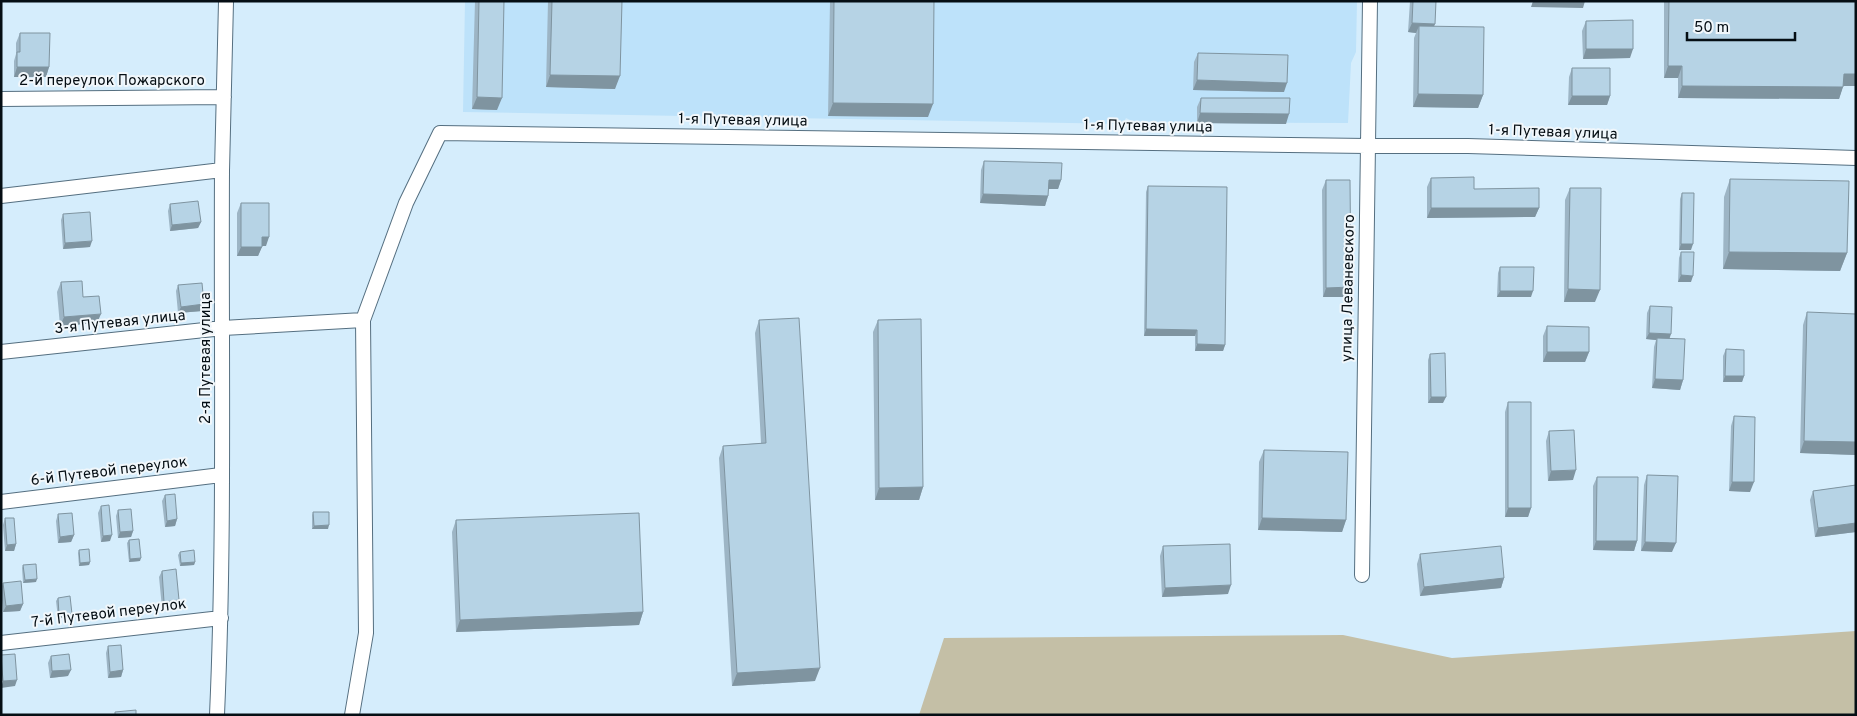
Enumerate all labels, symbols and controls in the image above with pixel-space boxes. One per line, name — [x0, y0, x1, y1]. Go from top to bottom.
scale bar — [1687, 10, 1794, 42]
text: 50 m — [1694, 19, 1729, 38]
street label: 2-й переулок Пожарского — [19, 72, 205, 91]
street label: 1-я Путевая улица — [678, 110, 808, 132]
street label: 1-я Путевая улица — [1083, 116, 1213, 138]
street label: 1-я Путевая улица — [1488, 121, 1618, 145]
street label: улица Леваневского — [1338, 214, 1360, 362]
street label: 2-я Путевая улица — [197, 292, 216, 424]
street label: 3-я Путевая улица — [54, 307, 186, 339]
street label: 6-й Путевой переулок — [30, 453, 188, 491]
street label: 7-й Путевой переулок — [31, 595, 187, 633]

